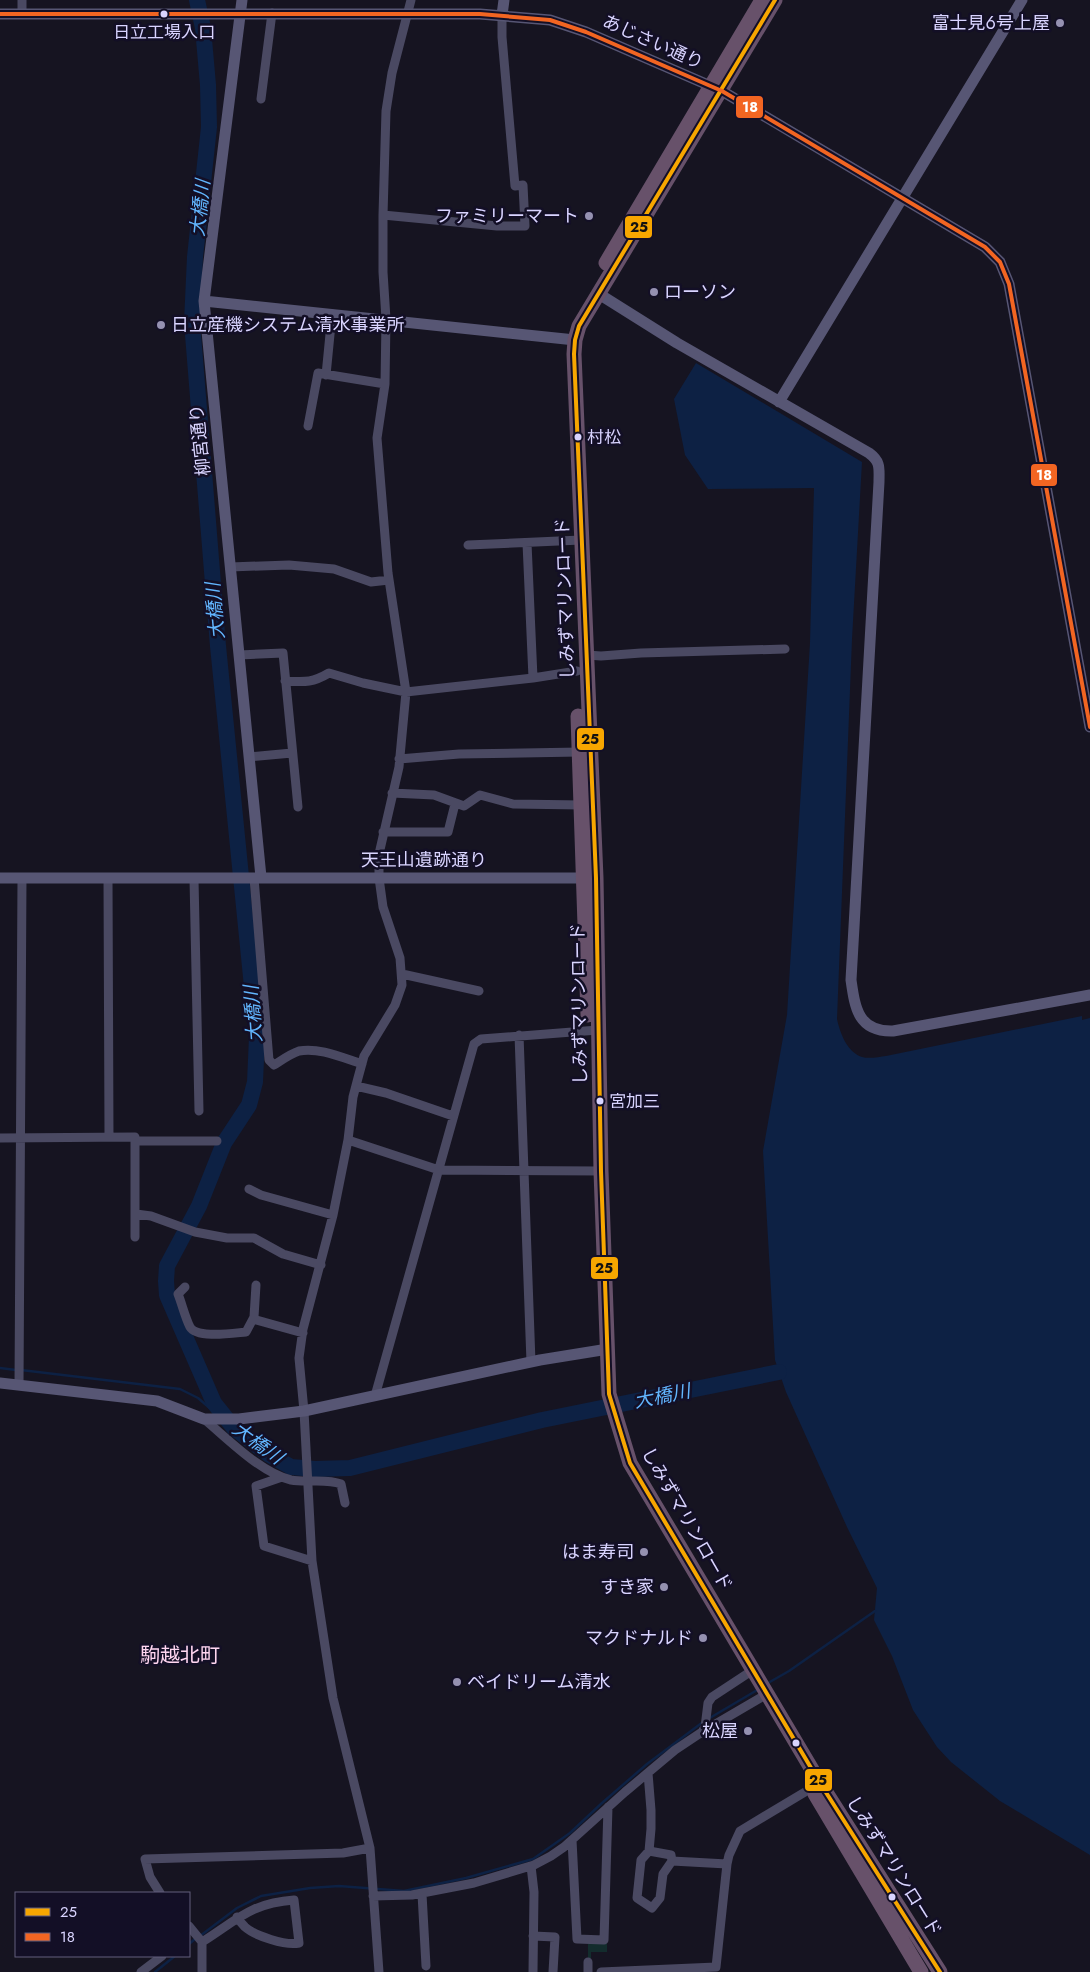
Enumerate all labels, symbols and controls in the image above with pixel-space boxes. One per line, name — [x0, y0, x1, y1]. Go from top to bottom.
street label: あじさい通り — [598, 8, 708, 76]
marker: 日立工場入口 — [159, 9, 169, 19]
place label: 富士見6号上屋 — [932, 10, 1050, 36]
marker: 富士見6号上屋 — [1054, 17, 1066, 29]
place label: 日立工場入口 — [113, 20, 215, 44]
line badge: 18 — [735, 95, 764, 119]
text: 18 — [742, 97, 758, 117]
water label: 大橋川 — [184, 176, 217, 238]
place label: ファミリーマート — [435, 203, 579, 229]
marker: ファミリーマート — [583, 210, 595, 222]
line badge: 25 — [624, 215, 653, 239]
text: 25 — [630, 217, 648, 237]
place label: ローソン — [664, 279, 736, 305]
marker: ローソン — [648, 286, 660, 298]
place label: 日立産機システム清水事業所 — [171, 312, 404, 338]
marker: 日立産機システム清水事業所 — [155, 319, 167, 331]
street label: 柳宮通り — [183, 403, 217, 477]
place label: 村松 — [587, 425, 621, 449]
marker: 村松 — [573, 432, 583, 442]
line badge: 18 — [1030, 463, 1058, 487]
text: 18 — [1036, 465, 1052, 485]
street label: しみずマリンロード — [549, 518, 581, 680]
water label: 大橋川 — [199, 579, 231, 641]
line badge: 25 — [576, 727, 605, 751]
text: 25 — [581, 729, 599, 749]
street label: 天王山遺跡通り — [361, 847, 487, 873]
street label: しみずマリンロード — [565, 923, 593, 1085]
water label: 大橋川 — [237, 983, 268, 1043]
place label: 宮加三 — [609, 1089, 660, 1113]
marker: 宮加三 — [595, 1096, 605, 1106]
line badge: 25 — [590, 1256, 619, 1280]
text: 25 — [595, 1258, 613, 1278]
water label: 大橋川 — [631, 1377, 695, 1415]
water label: 大橋川 — [227, 1415, 291, 1472]
street label: しみずマリンロード — [635, 1442, 739, 1596]
place label: はま寿司 — [562, 1539, 634, 1565]
marker: はま寿司 — [638, 1546, 650, 1558]
place label: すき家 — [600, 1574, 654, 1600]
marker: すき家 — [658, 1581, 670, 1593]
place label: マクドナルド — [585, 1625, 693, 1651]
marker: マクドナルド — [697, 1632, 709, 1644]
district label: 駒越北町 — [140, 1641, 220, 1670]
place label: ベイドリーム清水 — [467, 1669, 610, 1695]
marker: ベイドリーム清水 — [451, 1676, 463, 1688]
place label: 松屋 — [702, 1718, 738, 1744]
marker: 松屋 — [742, 1725, 754, 1737]
unlabelled marker — [791, 1738, 801, 1748]
line badge: 25 — [804, 1768, 833, 1792]
text: 25 — [809, 1770, 827, 1790]
street label: しみずマリンロード — [840, 1790, 948, 1942]
legend — [15, 1892, 190, 1957]
unlabelled marker — [887, 1892, 897, 1902]
text: 25 — [60, 1901, 77, 1923]
text: 18 — [60, 1926, 75, 1948]

